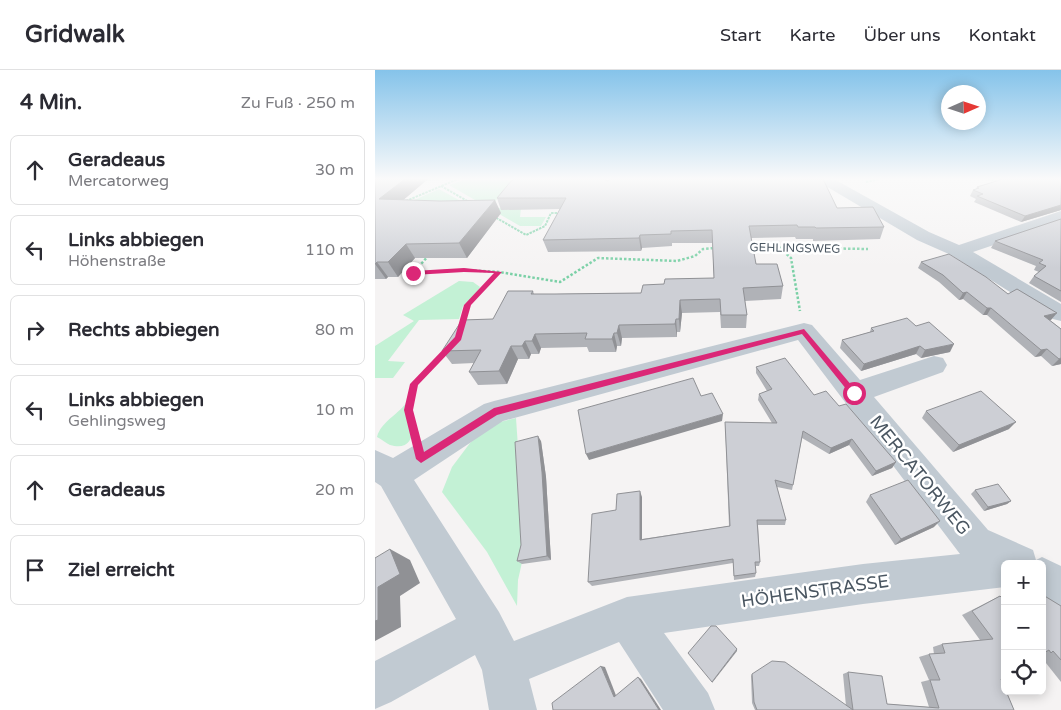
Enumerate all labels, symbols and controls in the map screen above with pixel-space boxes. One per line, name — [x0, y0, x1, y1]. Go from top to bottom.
text: Gridwalk — [25, 20, 125, 49]
text: Start — [720, 24, 761, 46]
text: Karte — [789, 24, 835, 46]
text: Über uns — [863, 24, 941, 46]
text: Kontakt — [969, 24, 1036, 46]
north arrow — [941, 85, 986, 130]
text: 4 Min. — [20, 90, 82, 115]
text: Zu Fuß · 250 m — [241, 93, 355, 113]
text: Geradeaus — [68, 149, 165, 171]
icon: ahead — [21, 156, 49, 184]
text: 30 m — [315, 160, 354, 180]
text: Mercatorweg — [68, 171, 169, 191]
text: Links abbiegen — [68, 229, 204, 251]
icon: left — [21, 236, 49, 264]
text: 110 m — [305, 240, 354, 260]
street label: GEHLINGSWEG — [749, 240, 841, 256]
text: Höhenstraße — [68, 251, 166, 271]
route end — [402, 262, 425, 285]
icon: right — [21, 316, 49, 344]
text: Rechts abbiegen — [68, 319, 220, 341]
text: 80 m — [315, 320, 354, 340]
route start — [843, 382, 866, 405]
text: Links abbiegen — [68, 389, 204, 411]
icon: left — [21, 396, 49, 424]
text: 10 m — [315, 400, 354, 420]
text: Gehlingsweg — [68, 411, 166, 431]
street label: MERCATORWEG — [865, 411, 975, 539]
icon: ahead — [21, 476, 49, 504]
text: Geradeaus — [68, 479, 165, 501]
text: 20 m — [315, 480, 354, 500]
icon: arrive — [21, 556, 49, 584]
text: Ziel erreicht — [68, 559, 175, 581]
map controls — [1001, 560, 1046, 695]
button: + — [1001, 560, 1046, 605]
street label: HÖHENSTRASSE — [740, 570, 890, 612]
button: − — [1001, 605, 1046, 650]
button: locate — [1001, 650, 1046, 695]

